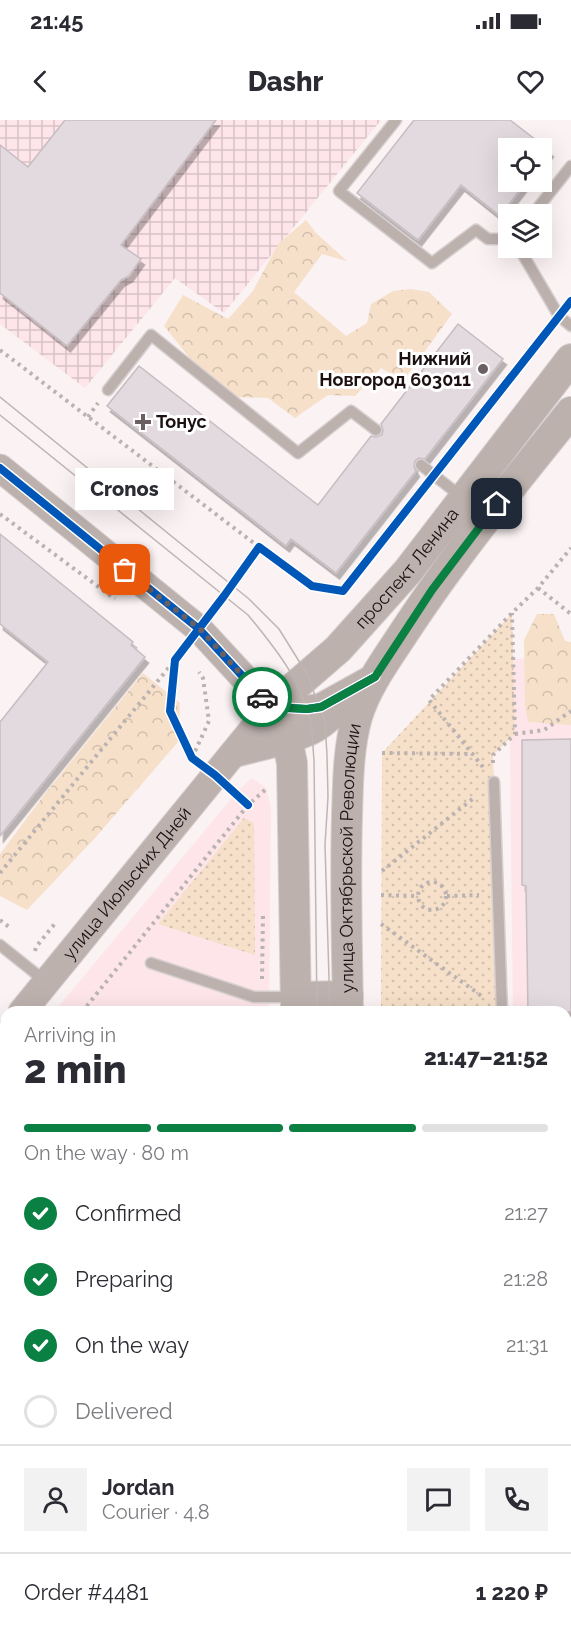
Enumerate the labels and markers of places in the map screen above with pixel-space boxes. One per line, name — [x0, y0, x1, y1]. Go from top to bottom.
place label: Нижний Новгород 603011 — [319, 348, 471, 390]
marker: Нижний Новгород 603011 — [476, 362, 490, 376]
place label: Тонус — [156, 411, 207, 432]
marker: Тонус — [134, 413, 152, 431]
callout: Cronos — [76, 468, 174, 510]
pin — [471, 478, 522, 529]
pin — [99, 544, 150, 595]

